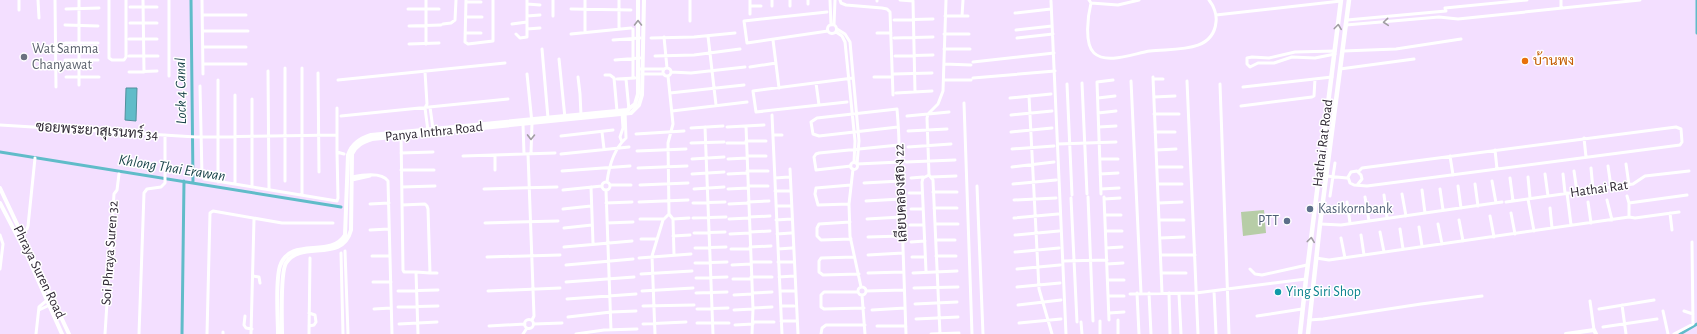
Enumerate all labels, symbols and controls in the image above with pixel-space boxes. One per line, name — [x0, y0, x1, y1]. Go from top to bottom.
one-way arrow — [1383, 17, 1389, 26]
one-way arrow — [634, 20, 642, 26]
one-way arrow — [1333, 24, 1342, 30]
place label: Wat Samma Chanyawat — [32, 42, 99, 72]
place label: บ้านพง — [1533, 51, 1574, 68]
marker: Wat Samma Chanyawat — [19, 52, 29, 62]
marker: บ้านพง — [1520, 56, 1530, 66]
water label: Lock 4 Canal — [173, 57, 189, 124]
street label: Hathai Rat Road — [1311, 98, 1335, 188]
street label: ซอยพระยาสุเรนทร์ 34 — [35, 117, 159, 144]
street label: Panya Inthra Road — [384, 120, 484, 144]
one-way arrow — [527, 134, 536, 140]
street label: เลียบคลองสอง 22 — [889, 144, 910, 243]
water label: Khlong Thai Erawan — [117, 152, 227, 184]
street label: Hathai Rat — [1569, 178, 1629, 200]
street label: Soi Phraya Suren 32 — [99, 200, 121, 306]
place label: Kasikornbank — [1318, 202, 1393, 216]
marker: Kasikornbank — [1305, 204, 1315, 214]
place label: PTT — [1258, 214, 1279, 228]
marker: PTT — [1282, 216, 1292, 226]
street label: Phraya Suren Road — [10, 223, 68, 321]
one-way arrow — [1306, 237, 1315, 243]
place label: Ying Siri Shop — [1286, 285, 1361, 299]
marker: Ying Siri Shop — [1273, 287, 1283, 297]

